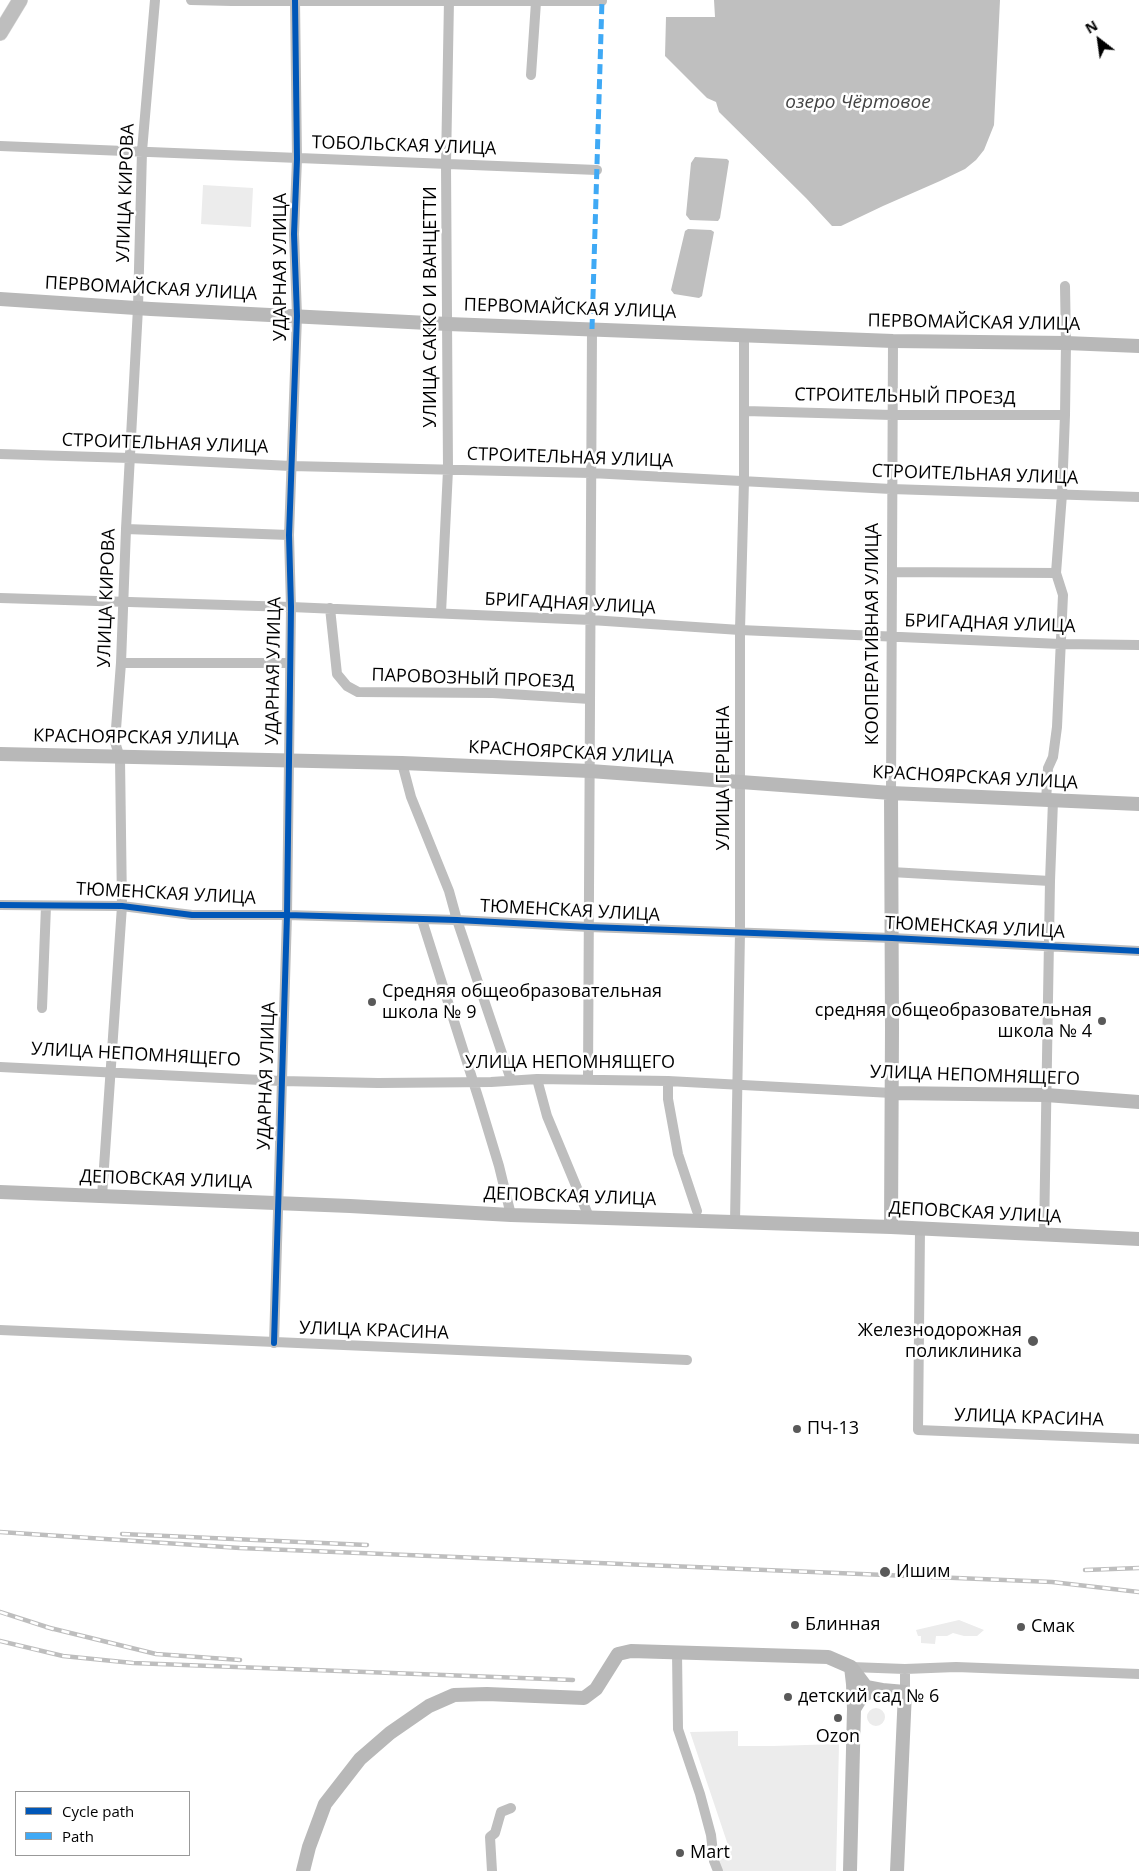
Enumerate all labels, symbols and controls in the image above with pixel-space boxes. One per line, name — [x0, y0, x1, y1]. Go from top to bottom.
north arrow — [1074, 15, 1124, 65]
text: N — [1082, 16, 1101, 38]
water label: озеро Чёртовое — [785, 92, 931, 114]
street label: УЛИЦА КИРОВА — [113, 123, 139, 263]
street label: ТОБОЛЬСКАЯ УЛИЦА — [311, 132, 497, 160]
street label: УЛИЦА САККО И ВАНЦЕТТИ — [420, 186, 442, 428]
street label: УДАРНАЯ УЛИЦА — [270, 193, 292, 341]
street label: ПЕРВОМАЙСКАЯ УЛИЦА — [44, 273, 258, 305]
street label: ПЕРВОМАЙСКАЯ УЛИЦА — [463, 294, 677, 324]
street label: ПЕРВОМАЙСКАЯ УЛИЦА — [867, 310, 1081, 336]
street label: СТРОИТЕЛЬНЫЙ ПРОЕЗД — [794, 384, 1016, 410]
street label: СТРОИТЕЛЬНАЯ УЛИЦА — [61, 430, 269, 458]
street label: СТРОИТЕЛЬНАЯ УЛИЦА — [466, 444, 674, 472]
street label: СТРОИТЕЛЬНАЯ УЛИЦА — [871, 461, 1079, 489]
street label: КООПЕРАТИВНАЯ УЛИЦА — [862, 523, 884, 745]
street label: УЛИЦА КИРОВА — [94, 528, 120, 668]
street label: БРИГАДНАЯ УЛИЦА — [484, 589, 656, 619]
street label: УДАРНАЯ УЛИЦА — [262, 597, 286, 745]
street label: БРИГАДНАЯ УЛИЦА — [904, 610, 1076, 638]
street label: ПАРОВОЗНЫЙ ПРОЕЗД — [371, 665, 575, 693]
street label: УЛИЦА ГЕРЦЕНА — [713, 706, 735, 850]
street label: КРАСНОЯРСКАЯ УЛИЦА — [33, 725, 239, 751]
street label: КРАСНОЯРСКАЯ УЛИЦА — [468, 737, 674, 769]
street label: КРАСНОЯРСКАЯ УЛИЦА — [872, 762, 1078, 794]
street label: ТЮМЕНСКАЯ УЛИЦА — [76, 879, 256, 909]
street label: ТЮМЕНСКАЯ УЛИЦА — [480, 896, 660, 926]
street label: ТЮМЕНСКАЯ УЛИЦА — [885, 913, 1065, 943]
place label: Средняя общеобразовательная школа № 9 — [382, 981, 662, 1024]
marker: Средняя общеобразовательная школа № 9 — [366, 996, 378, 1008]
place label: средняя общеобразовательная школа № 4 — [815, 1000, 1092, 1042]
street label: УДАРНАЯ УЛИЦА — [254, 1001, 280, 1151]
marker: средняя общеобразовательная школа № 4 — [1096, 1015, 1108, 1027]
street label: УЛИЦА НЕПОМНЯЩЕГО — [31, 1039, 241, 1071]
street label: УЛИЦА НЕПОМНЯЩЕГО — [465, 1052, 675, 1074]
street label: УЛИЦА НЕПОМНЯЩЕГО — [870, 1062, 1080, 1090]
street label: ДЕПОВСКАЯ УЛИЦА — [79, 1166, 253, 1194]
street label: ДЕПОВСКАЯ УЛИЦА — [483, 1183, 657, 1211]
street label: ДЕПОВСКАЯ УЛИЦА — [888, 1198, 1062, 1228]
street label: УЛИЦА КРАСИНА — [299, 1318, 449, 1344]
place label: Железнодорожная поликлиника — [858, 1320, 1022, 1362]
marker: Железнодорожная поликлиника — [1026, 1334, 1040, 1348]
street label: УЛИЦА КРАСИНА — [954, 1405, 1104, 1431]
place label: ПЧ-13 — [807, 1418, 859, 1440]
marker: ПЧ-13 — [791, 1423, 803, 1435]
place label: Ишим — [896, 1561, 950, 1583]
marker: Ишим — [878, 1565, 892, 1579]
place label: Блинная — [805, 1614, 881, 1636]
place label: Смак — [1031, 1616, 1075, 1638]
marker: Блинная — [789, 1619, 801, 1631]
marker: Смак — [1015, 1621, 1027, 1633]
place label: детский сад № 6 — [798, 1686, 939, 1708]
marker: детский сад № 6 — [782, 1691, 794, 1703]
marker: Ozon — [832, 1712, 844, 1724]
place label: Ozon — [816, 1726, 860, 1748]
legend — [15, 1791, 190, 1856]
text: Cycle path — [62, 1801, 134, 1821]
text: Path — [62, 1826, 94, 1846]
place label: Mart — [690, 1842, 730, 1864]
marker: Mart — [674, 1847, 686, 1859]

